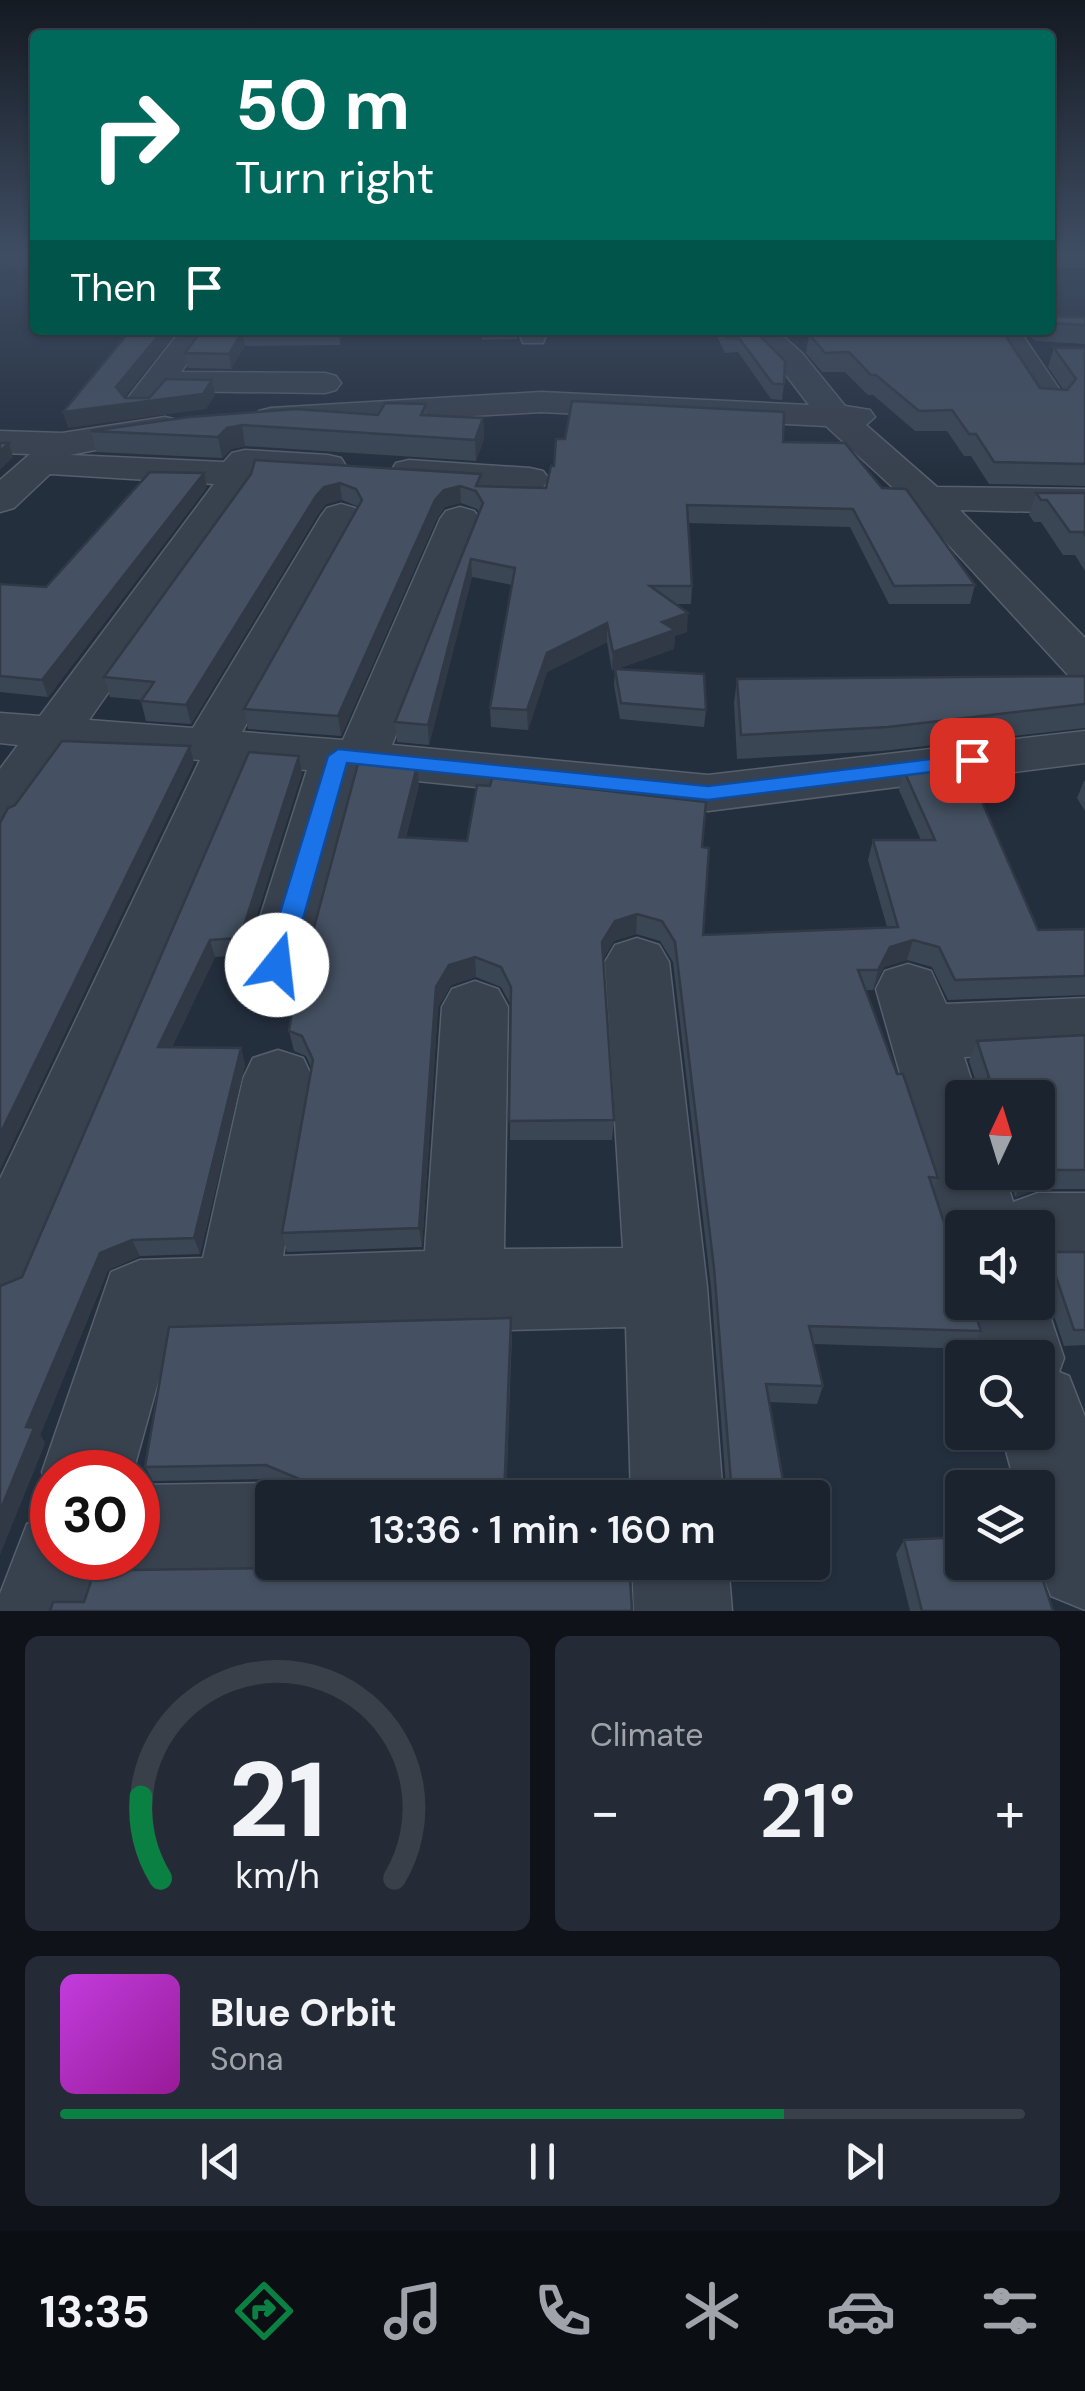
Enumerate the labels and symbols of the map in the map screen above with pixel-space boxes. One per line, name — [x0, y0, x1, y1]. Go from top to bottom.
pin — [930, 718, 1015, 803]
position arrow — [225, 913, 329, 1017]
north arrow — [945, 1080, 1055, 1190]
speed limit sign: 30 — [30, 1450, 160, 1580]

